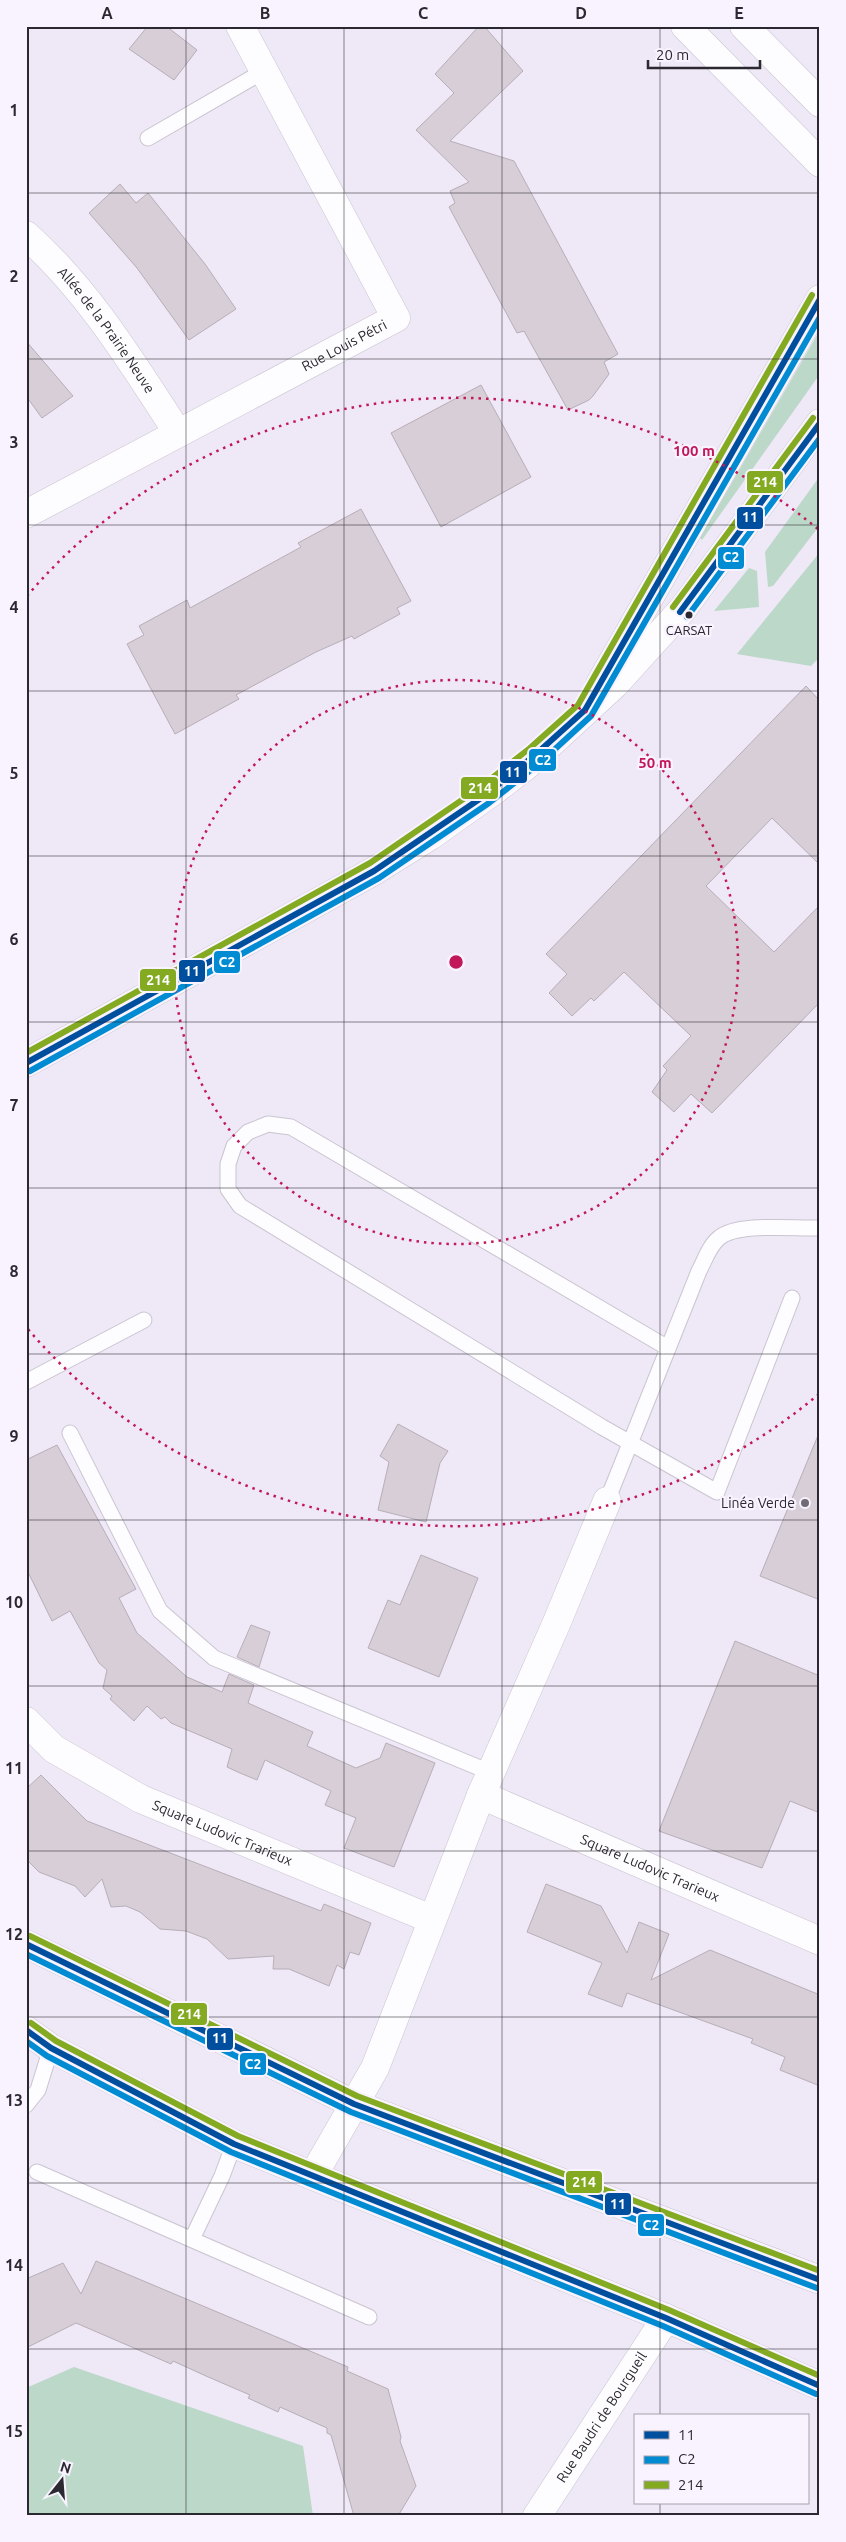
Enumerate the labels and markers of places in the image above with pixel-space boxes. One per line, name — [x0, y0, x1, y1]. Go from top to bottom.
marker: CARSAT — [684, 610, 694, 620]
place label: CARSAT — [666, 623, 712, 637]
centre of rings — [447, 953, 465, 971]
place label: Linéa Verde — [721, 1495, 795, 1511]
marker: Linéa Verde — [799, 1497, 811, 1509]

